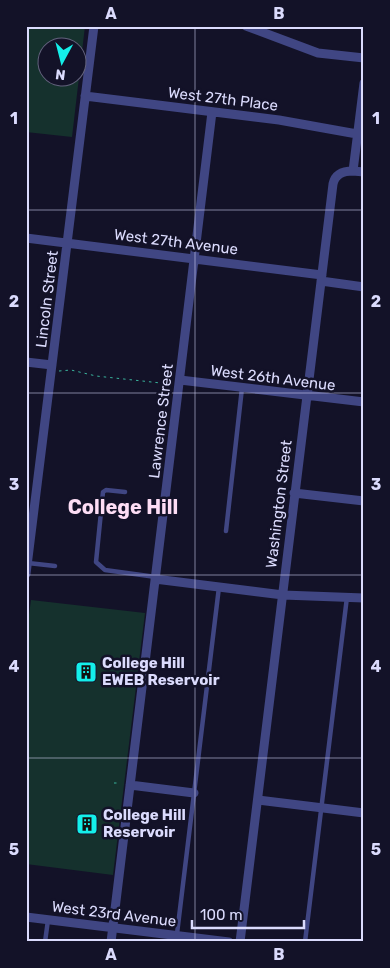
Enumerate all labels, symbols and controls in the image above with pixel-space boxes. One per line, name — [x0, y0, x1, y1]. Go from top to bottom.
text: A — [105, 4, 117, 23]
text: B — [273, 4, 285, 23]
north arrow — [38, 38, 88, 88]
text: N — [54, 65, 67, 83]
street label: West 27th Place — [167, 83, 279, 115]
text: 1 — [10, 109, 18, 128]
text: 1 — [372, 109, 380, 128]
street label: West 27th Avenue — [113, 225, 239, 259]
street label: Lincoln Street — [32, 249, 62, 349]
text: 2 — [9, 292, 19, 311]
text: 2 — [371, 292, 381, 311]
street label: West 26th Avenue — [209, 361, 337, 395]
street label: Lawrence Street — [145, 362, 177, 479]
street label: Washington Street — [262, 439, 296, 569]
text: 3 — [9, 475, 19, 494]
text: 3 — [371, 475, 381, 494]
district label: College Hill — [68, 495, 178, 519]
place label: College Hill EWEB Reservoir — [102, 654, 220, 689]
text: 4 — [9, 657, 20, 676]
text: 4 — [371, 657, 382, 676]
building icon: College Hill EWEB Reservoir — [74, 660, 98, 684]
place label: College Hill Reservoir — [103, 806, 186, 841]
building icon: College Hill Reservoir — [75, 812, 99, 836]
text: 5 — [9, 840, 19, 859]
text: 5 — [371, 840, 381, 859]
street label: West 23rd Avenue — [51, 897, 177, 931]
scale bar — [192, 898, 305, 930]
text: 100 m — [200, 906, 242, 924]
text: A — [105, 945, 117, 964]
text: B — [273, 945, 285, 964]

